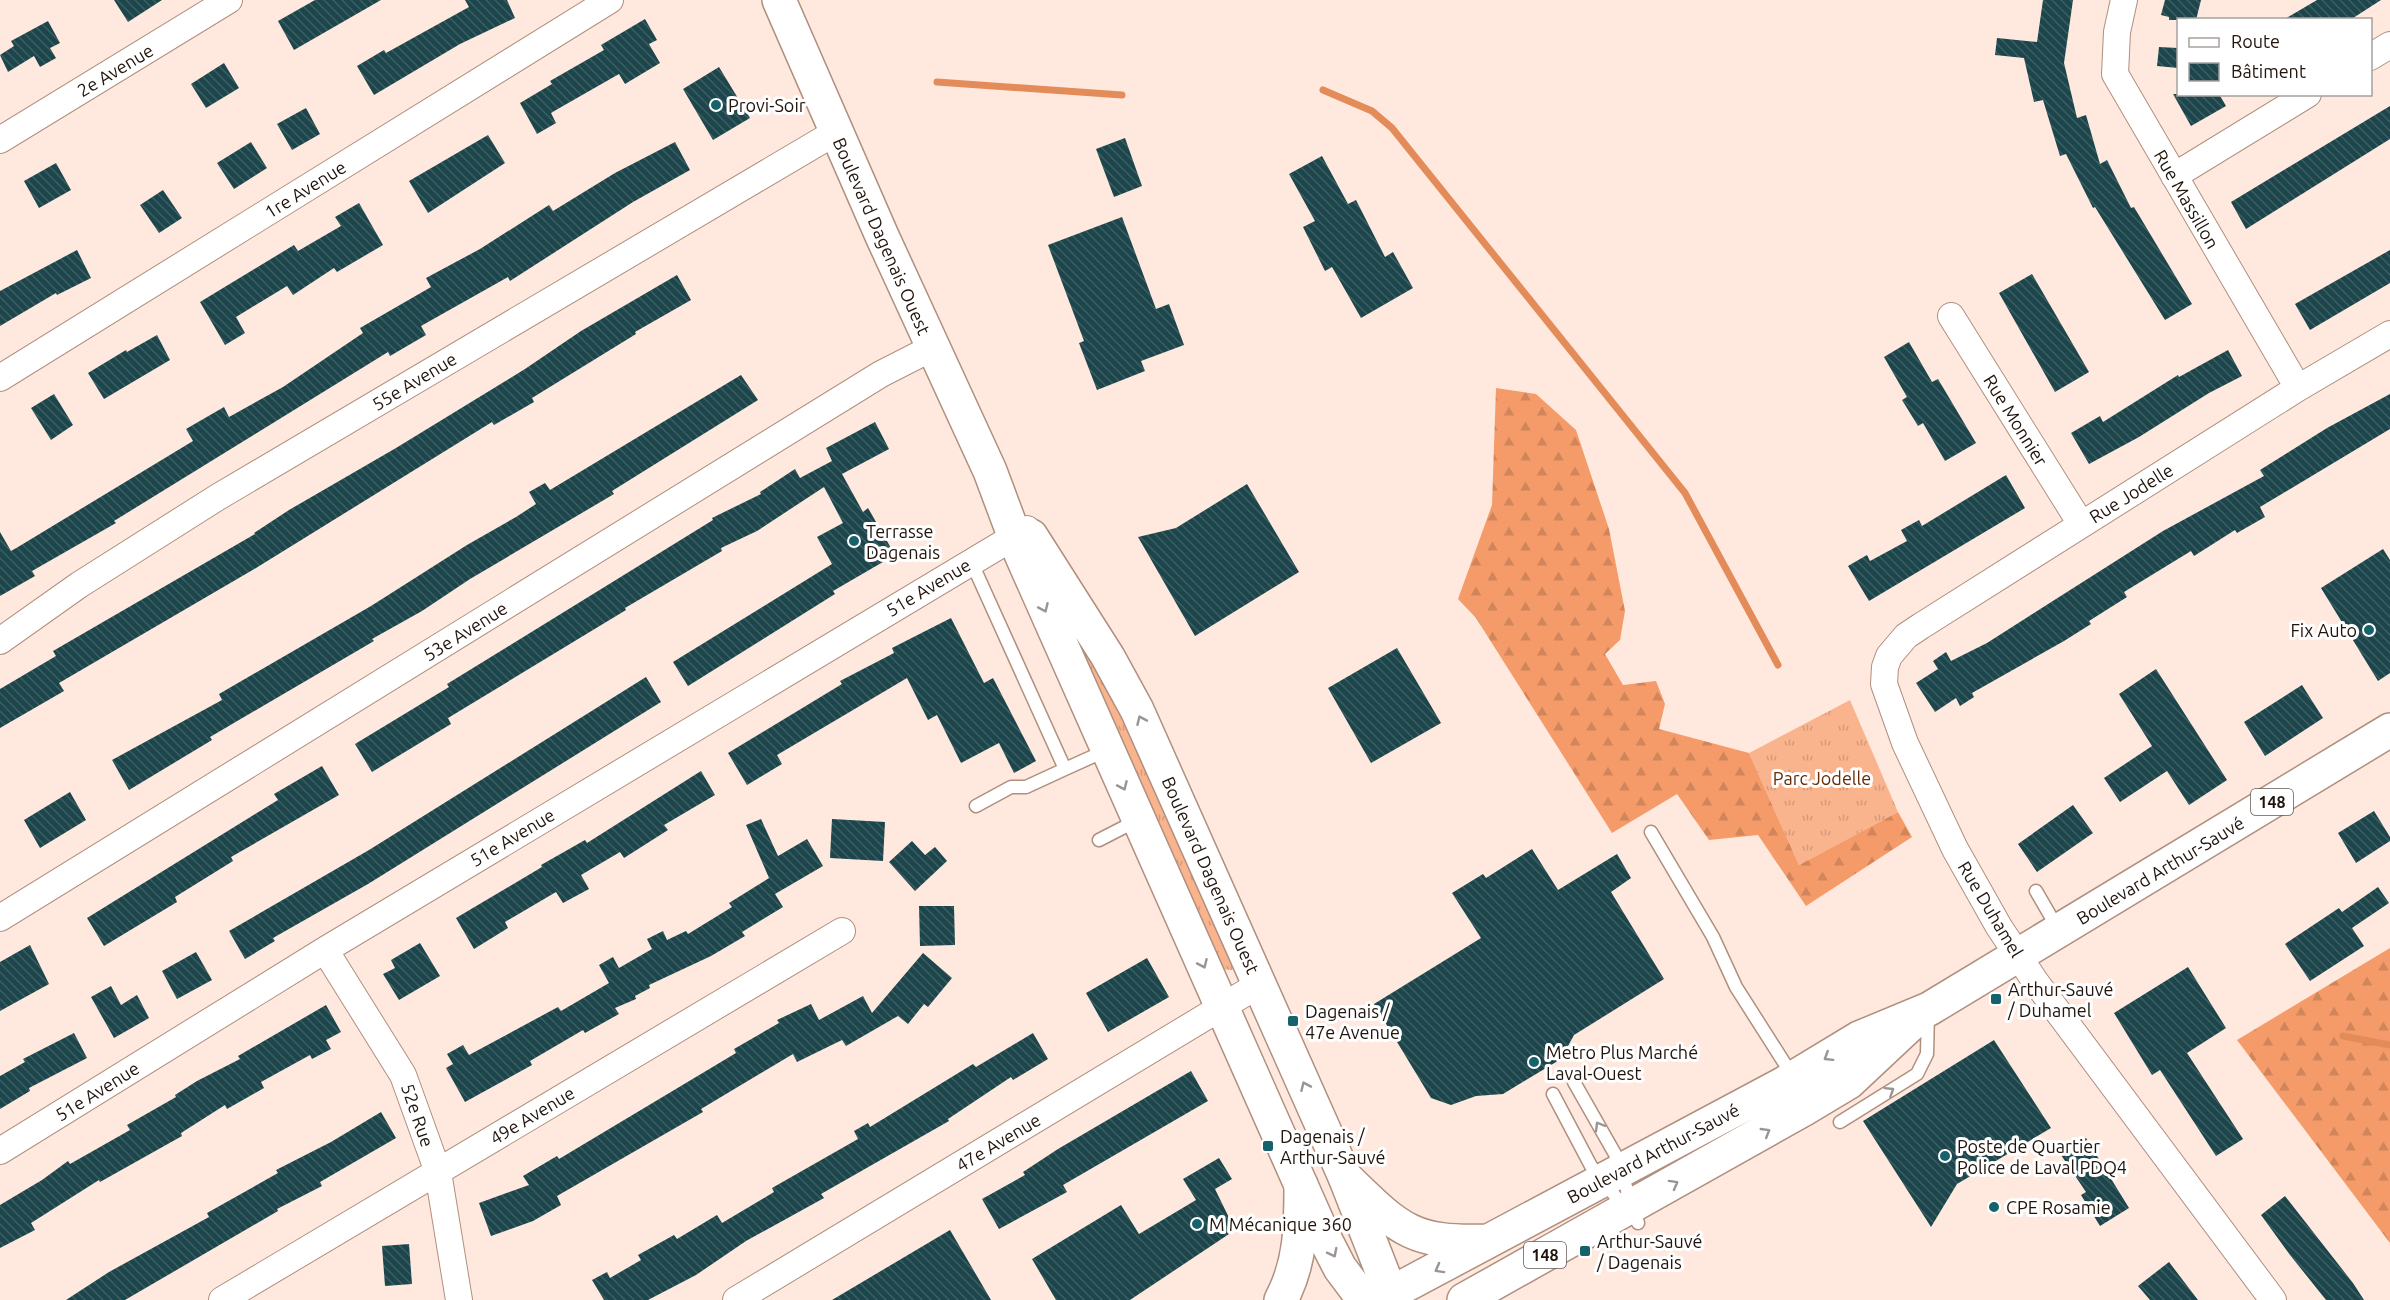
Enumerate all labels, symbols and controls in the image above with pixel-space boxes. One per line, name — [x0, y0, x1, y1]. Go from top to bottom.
legend — [2177, 18, 2372, 96]
text: Route — [2231, 31, 2280, 51]
street label: 2e Avenue — [73, 40, 157, 100]
text: Bâtiment — [2231, 61, 2306, 81]
place label: Provi-Soir — [728, 95, 806, 115]
marker: Provi-Soir — [709, 98, 723, 112]
street label: Boulevard Dagenais Ouest — [829, 134, 935, 338]
street label: Rue Massillon — [2151, 146, 2223, 252]
street label: 1re Avenue — [261, 156, 349, 222]
street label: 55e Avenue — [368, 348, 460, 414]
street label: Rue Monnier — [1980, 371, 2052, 469]
street label: Rue Jodelle — [2086, 459, 2176, 527]
place label: Terrasse Dagenais — [866, 521, 940, 562]
marker: Terrasse Dagenais — [847, 534, 861, 548]
street label: 51e Avenue — [882, 554, 974, 620]
street label: 53e Avenue — [419, 597, 511, 665]
one-way arrow — [1037, 601, 1049, 612]
place label: Fix Auto — [2290, 620, 2357, 640]
marker: Fix Auto — [2362, 623, 2376, 637]
one-way arrow — [1136, 715, 1148, 726]
park label: Parc Jodelle — [1773, 768, 1871, 788]
street label: Boulevard Dagenais Ouest — [1158, 773, 1264, 977]
one-way arrow — [1116, 780, 1128, 791]
road number: 148 — [2251, 789, 2293, 815]
street label: 51e Avenue — [466, 804, 558, 870]
street label: Boulevard Arthur-Sauvé — [2073, 812, 2247, 928]
street label: Rue Duhamel — [1955, 857, 2028, 961]
one-way arrow — [1195, 958, 1207, 969]
place label: Arthur-Sauvé / Duhamel — [2007, 979, 2113, 1020]
marker: Arthur-Sauvé / Duhamel — [1989, 992, 2003, 1006]
place label: Dagenais / 47e Avenue — [1305, 1001, 1400, 1042]
marker: Dagenais / 47e Avenue — [1286, 1014, 1300, 1028]
place label: Metro Plus Marché Laval-Ouest — [1546, 1042, 1698, 1083]
one-way arrow — [1824, 1050, 1834, 1062]
marker: Metro Plus Marché Laval-Ouest — [1527, 1055, 1541, 1069]
street label: 51e Avenue — [51, 1057, 143, 1125]
street label: 52e Rue — [398, 1081, 438, 1149]
street label: 49e Avenue — [486, 1082, 578, 1148]
one-way arrow — [1300, 1082, 1312, 1093]
one-way arrow — [1884, 1086, 1894, 1098]
street label: Boulevard Arthur-Sauvé — [1564, 1099, 1742, 1207]
street label: 47e Avenue — [952, 1109, 1044, 1175]
one-way arrow — [1594, 1122, 1606, 1132]
place label: Dagenais / Arthur-Sauvé — [1280, 1126, 1385, 1167]
one-way arrow — [1760, 1128, 1770, 1140]
place label: Poste de Quartier Police de Laval PDQ4 — [1957, 1136, 2127, 1178]
marker: Dagenais / Arthur-Sauvé — [1261, 1139, 1275, 1153]
marker: Poste de Quartier Police de Laval PDQ4 — [1938, 1149, 1952, 1163]
one-way arrow — [1668, 1180, 1678, 1191]
place label: CPE Rosamie — [2006, 1197, 2111, 1217]
marker: CPE Rosamie — [1987, 1200, 2001, 1214]
place label: M Mécanique 360 — [1209, 1214, 1352, 1234]
marker: M Mécanique 360 — [1190, 1217, 1204, 1231]
place label: Arthur-Sauvé / Dagenais — [1596, 1231, 1702, 1272]
road number: 148 — [1524, 1242, 1566, 1268]
marker: Arthur-Sauvé / Dagenais — [1578, 1244, 1592, 1258]
one-way arrow — [1326, 1247, 1337, 1258]
one-way arrow — [1435, 1262, 1445, 1273]

